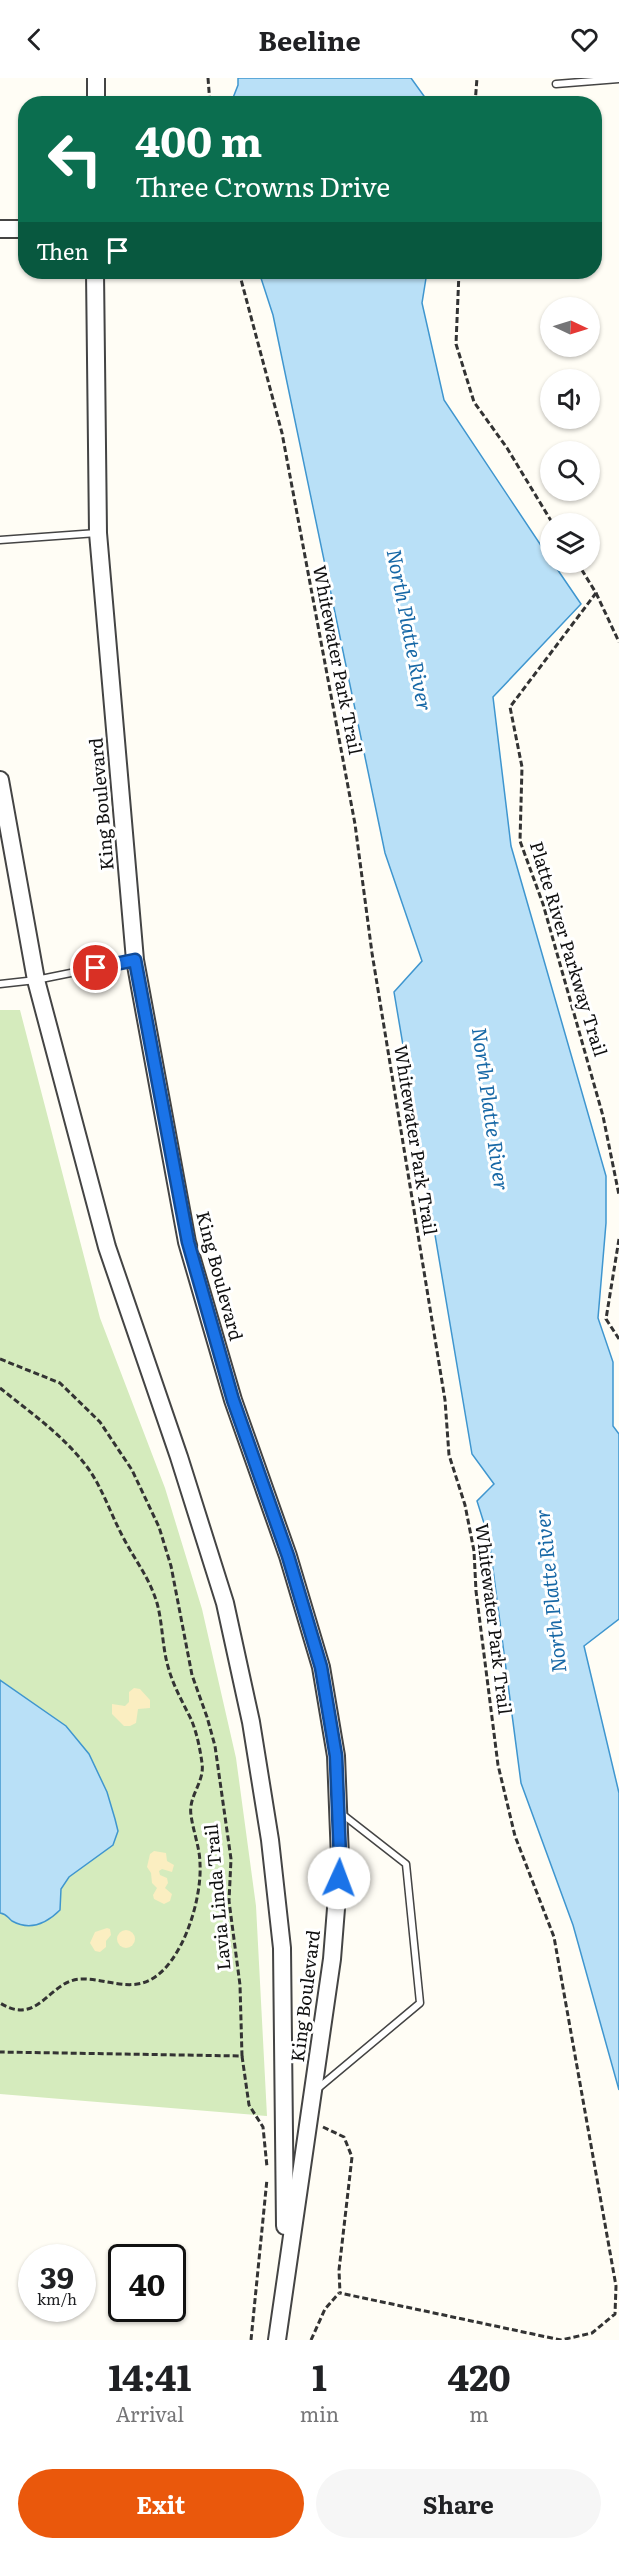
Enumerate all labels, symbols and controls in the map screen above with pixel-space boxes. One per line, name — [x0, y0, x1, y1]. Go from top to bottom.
text: Beeline — [258, 19, 361, 59]
icon: back — [18, 23, 51, 56]
icon: heart — [568, 23, 601, 56]
text: 400 m — [135, 108, 262, 170]
icon: left — [36, 120, 114, 198]
text: Three Crowns Drive — [135, 165, 390, 205]
text: Then — [36, 234, 89, 267]
icon: arrive — [101, 234, 134, 267]
north arrow — [540, 297, 600, 357]
map controls — [540, 297, 600, 573]
button: sound — [540, 369, 600, 429]
button: search — [540, 441, 600, 501]
button: layers — [540, 513, 600, 573]
water label: North Platte River — [381, 546, 441, 713]
street label: Whitewater Park Trail — [307, 563, 370, 757]
street label: King Boulevard — [81, 737, 120, 872]
street label: Platte River Parkway Trail — [524, 838, 615, 1059]
pin — [70, 942, 121, 993]
icon: arrive — [79, 951, 112, 984]
water label: North Platte River — [466, 1025, 518, 1192]
street label: Whitewater Park Trail — [388, 1043, 445, 1237]
street label: King Boulevard — [190, 1208, 251, 1343]
water label: North Platte River — [526, 1508, 573, 1675]
street label: Whitewater Park Trail — [469, 1522, 520, 1716]
street label: Lavia Linda Trail — [197, 1823, 236, 1972]
position arrow — [307, 1846, 371, 1910]
street label: King Boulevard — [283, 1928, 326, 2063]
speed limit sign: 40 — [108, 2244, 186, 2322]
text: 39 — [40, 2254, 74, 2298]
text: km/h — [37, 2287, 77, 2310]
text: 14:41 — [108, 2349, 191, 2402]
text: 1 — [312, 2349, 327, 2402]
text: 420 — [447, 2349, 511, 2402]
text: Arrival — [116, 2398, 184, 2428]
text: min — [300, 2398, 339, 2428]
text: m — [469, 2398, 489, 2428]
button: Exit — [18, 2469, 304, 2538]
button: Share — [316, 2469, 601, 2538]

